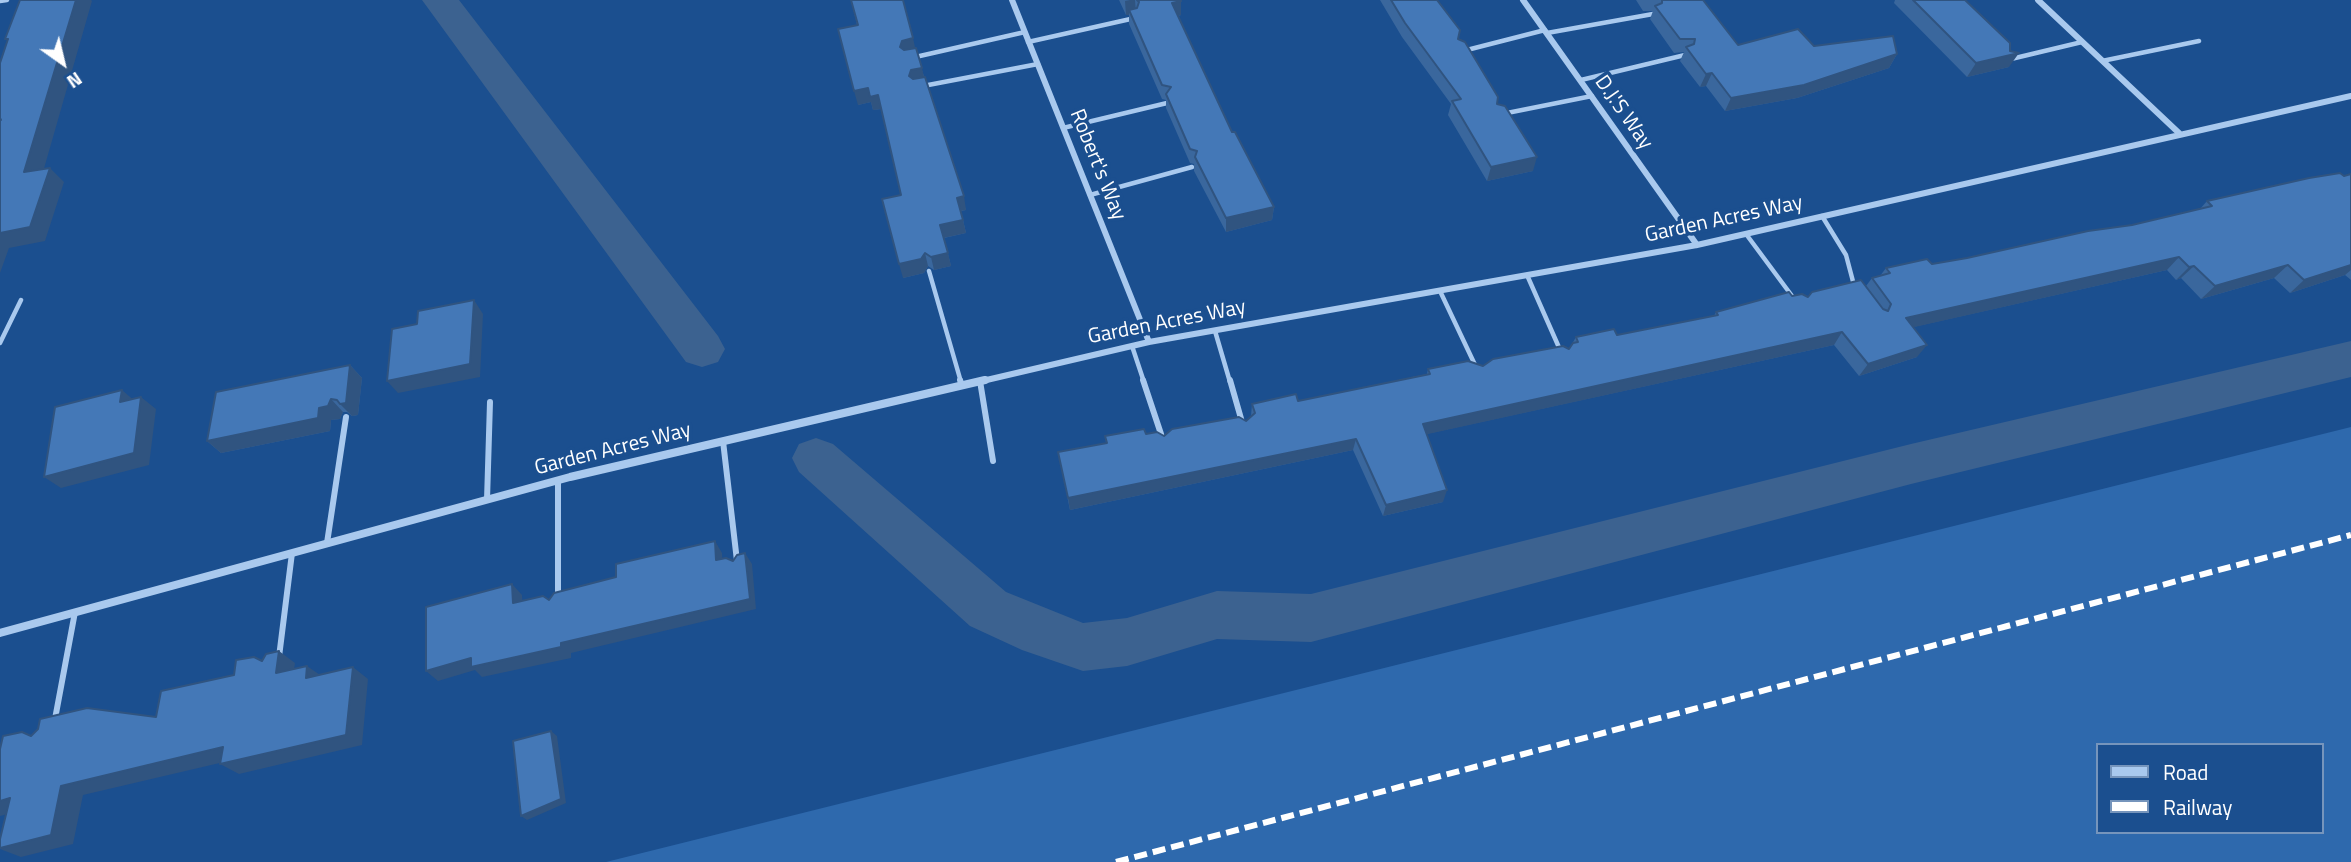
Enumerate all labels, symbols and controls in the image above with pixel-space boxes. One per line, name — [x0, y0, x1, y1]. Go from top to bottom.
north arrow — [28, 28, 98, 98]
text: N — [61, 65, 89, 97]
street label: D.J.'S Way — [1588, 71, 1658, 155]
street label: Robert's Way — [1063, 106, 1131, 224]
street label: Garden Acres Way — [1643, 191, 1805, 249]
street label: Garden Acres Way — [1086, 295, 1248, 351]
street label: Garden Acres Way — [532, 418, 694, 482]
legend — [2096, 743, 2323, 834]
text: Road — [2163, 756, 2208, 788]
text: Railway — [2163, 791, 2232, 823]

